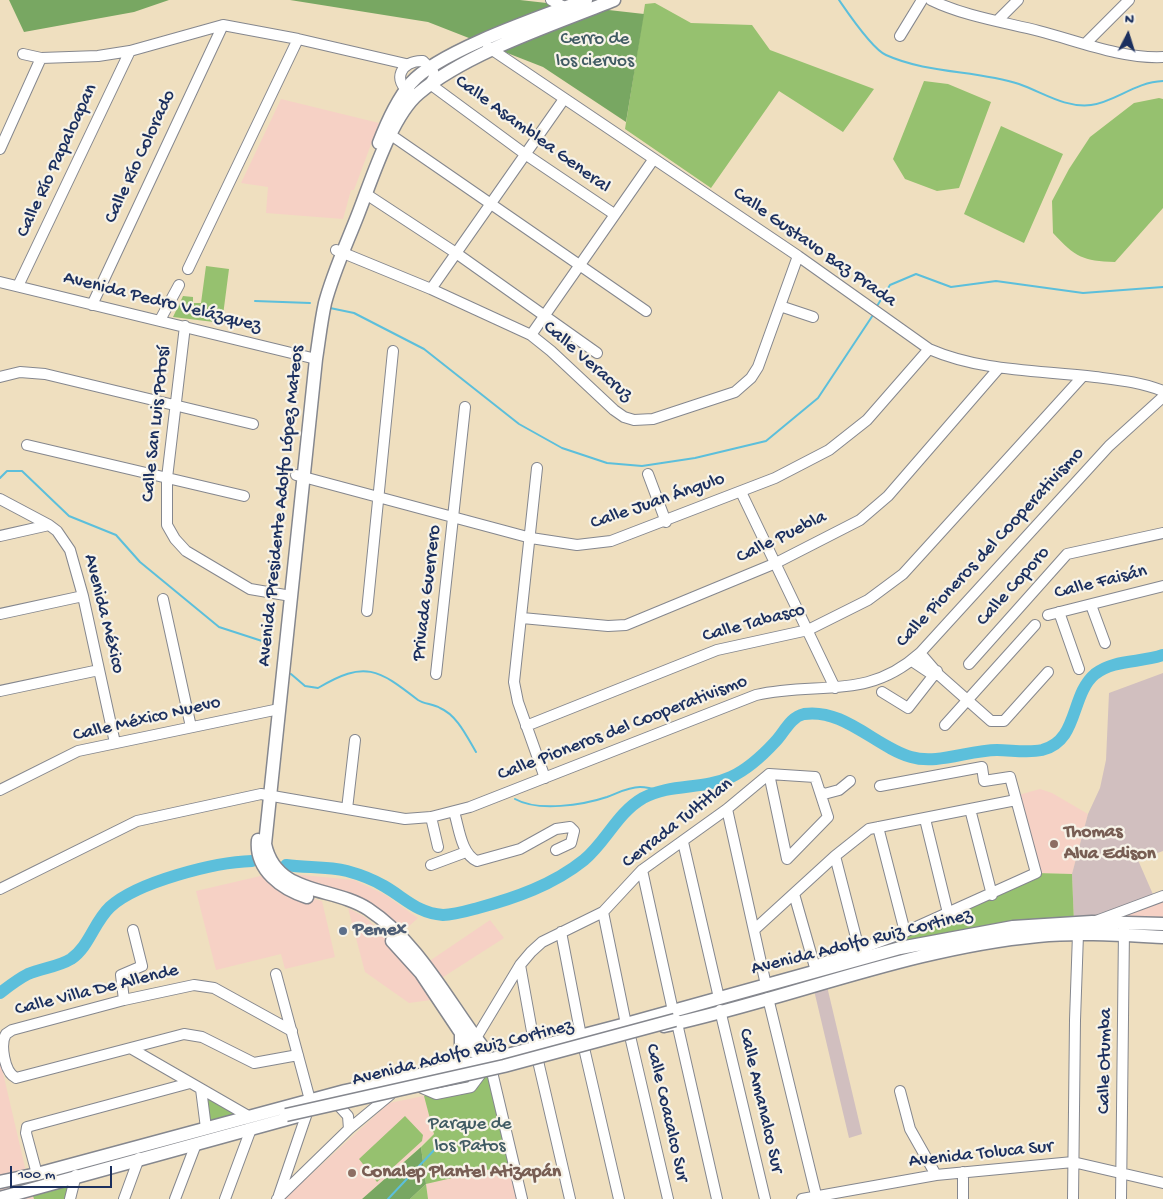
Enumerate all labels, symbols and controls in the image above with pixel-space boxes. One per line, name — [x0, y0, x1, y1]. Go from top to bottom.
north arrow — [1103, 10, 1153, 60]
text: N — [1124, 11, 1135, 28]
park label: Cerro de los ciervos — [556, 29, 634, 73]
street label: Calle Asamblea General — [450, 71, 614, 199]
street label: Calle Río Papaloapan — [13, 81, 103, 241]
street label: Calle Río Colorado — [100, 87, 182, 227]
street label: Calle Gustavo Baz Prada — [728, 183, 900, 313]
street label: Avenida Pedro Velázquez — [61, 267, 263, 339]
street label: Calle Veracruz — [537, 317, 637, 407]
street label: Avenida Presidente Adolfo López Mateos — [254, 344, 310, 668]
street label: Calle San Luis Potosí — [137, 345, 177, 503]
street label: Calle Pioneros del Cooperativismo — [892, 443, 1090, 653]
street label: Calle Juan Ángulo — [588, 468, 728, 536]
street label: Calle Puebla — [733, 506, 831, 570]
street label: Privada Guerrero — [408, 524, 448, 662]
street label: Calle Coporo — [972, 542, 1056, 632]
street label: Avenida México — [77, 552, 129, 676]
street label: Calle Faisán — [1052, 561, 1150, 605]
street label: Calle Tabasco — [700, 599, 808, 649]
street label: Calle Pioneros del Cooperativismo — [495, 671, 751, 787]
street label: Calle México Nuevo — [71, 692, 223, 748]
street label: Cerrada Tultitlan — [618, 774, 738, 874]
place label: Thomas Alva Edison — [1064, 822, 1156, 866]
marker: Thomas Alva Edison — [1048, 838, 1060, 850]
street label: Avenida Adolfo Ruiz Cortinez — [749, 904, 975, 982]
place label: Pemex — [353, 920, 407, 942]
marker: Pemex — [337, 925, 349, 937]
street label: Calle Villa De Allende — [13, 960, 181, 1022]
street label: Calle Otumba — [1094, 1008, 1118, 1114]
street label: Avenida Adolfo Ruiz Cortinez — [350, 1015, 576, 1093]
street label: Calle Amanalco Sur — [732, 1026, 788, 1176]
street label: Calle Coacalco Sur — [639, 1042, 693, 1184]
park label: Parque de los Patos — [428, 1114, 512, 1158]
street label: Avenida Toluca Sur — [908, 1136, 1054, 1174]
scale bar — [12, 1156, 115, 1188]
place label: Conalep Plantel Atizapán — [362, 1162, 561, 1184]
text: 100 m — [18, 1166, 55, 1184]
marker: Conalep Plantel Atizapán — [346, 1167, 358, 1179]

